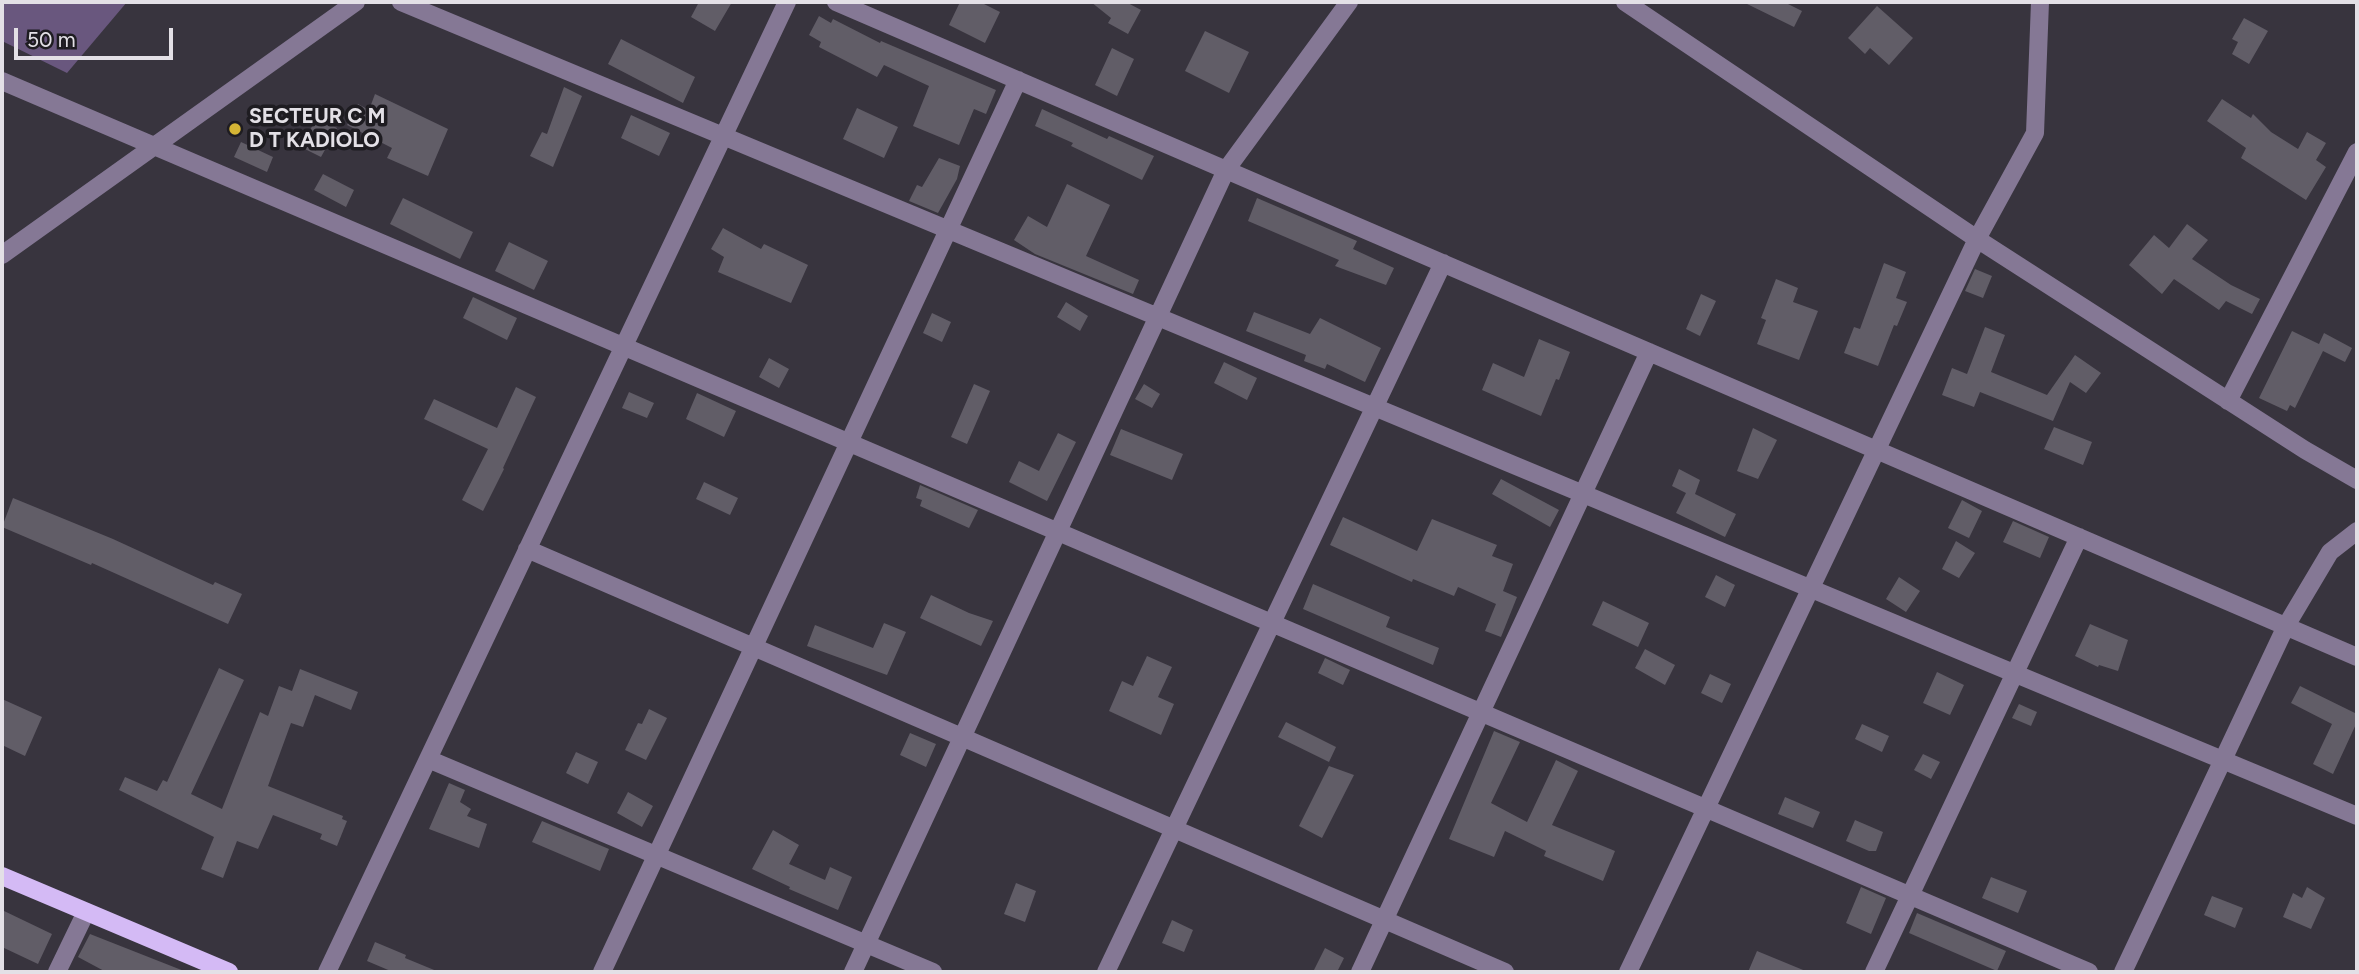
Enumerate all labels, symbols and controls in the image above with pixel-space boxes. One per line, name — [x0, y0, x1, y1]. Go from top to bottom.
scale bar — [18, 14, 177, 58]
text: 50 m — [27, 27, 76, 52]
place label: SECTEUR C M D T KADIOLO — [249, 104, 386, 154]
marker: SECTEUR C M D T KADIOLO — [227, 121, 243, 137]

